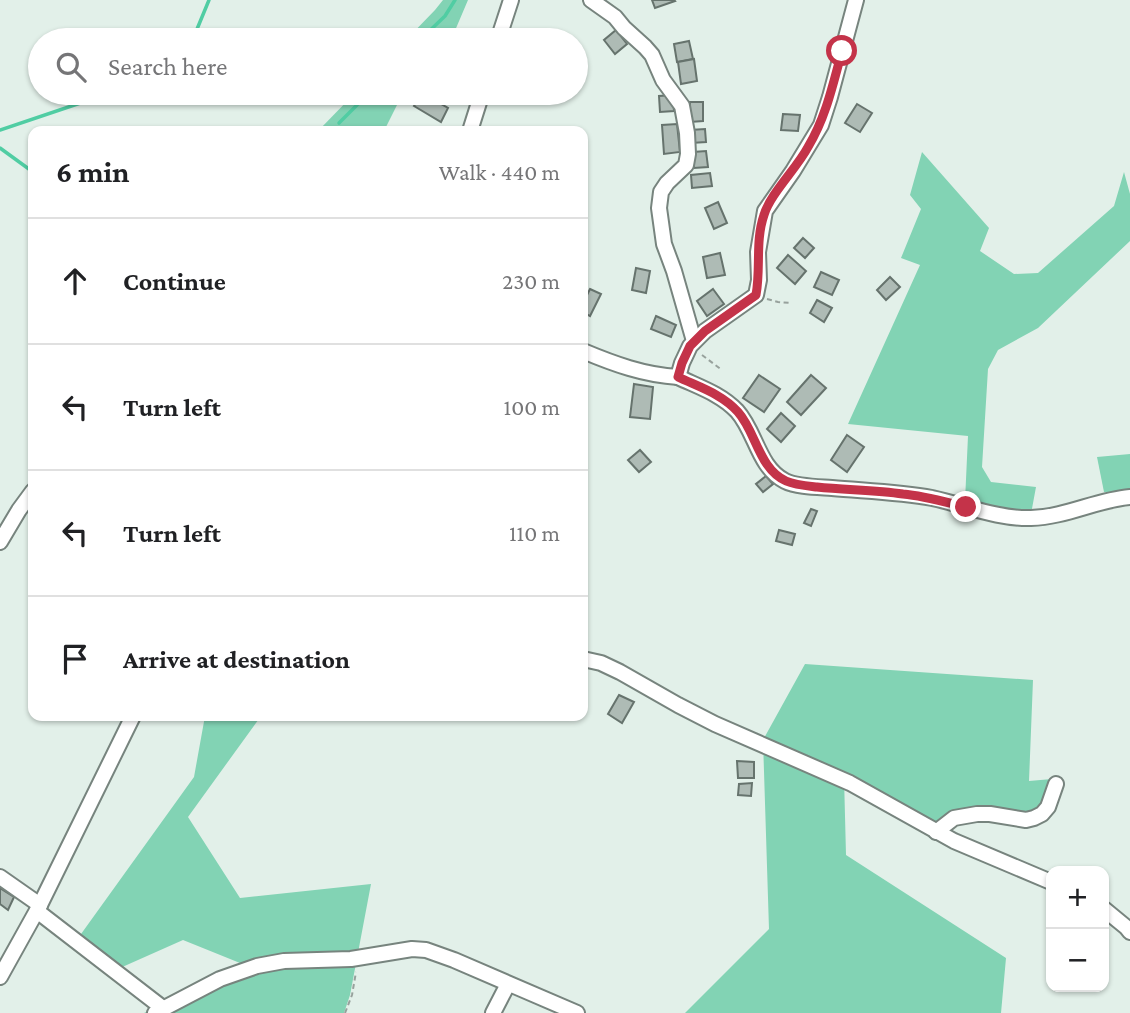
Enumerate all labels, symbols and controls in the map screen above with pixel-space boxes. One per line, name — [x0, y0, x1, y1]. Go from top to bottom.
search box — [28, 28, 588, 105]
route start — [826, 35, 857, 66]
icon: search — [52, 48, 90, 86]
text: Search here — [108, 52, 227, 81]
text: 6 min — [56, 155, 129, 188]
text: Walk · 440 m — [439, 159, 560, 185]
icon: ahead — [56, 262, 94, 300]
text: Continue — [123, 267, 226, 296]
text: 230 m — [502, 268, 560, 294]
icon: left — [56, 388, 94, 426]
text: Turn left — [123, 393, 221, 422]
text: 100 m — [504, 394, 560, 420]
route end — [950, 491, 981, 522]
icon: left — [56, 514, 94, 552]
text: Turn left — [123, 519, 221, 548]
text: 110 m — [509, 520, 560, 546]
icon: arrive — [56, 640, 94, 678]
text: Arrive at destination — [123, 645, 350, 674]
map controls — [1046, 866, 1109, 992]
button: + — [1046, 866, 1109, 929]
button: − — [1046, 929, 1109, 992]

